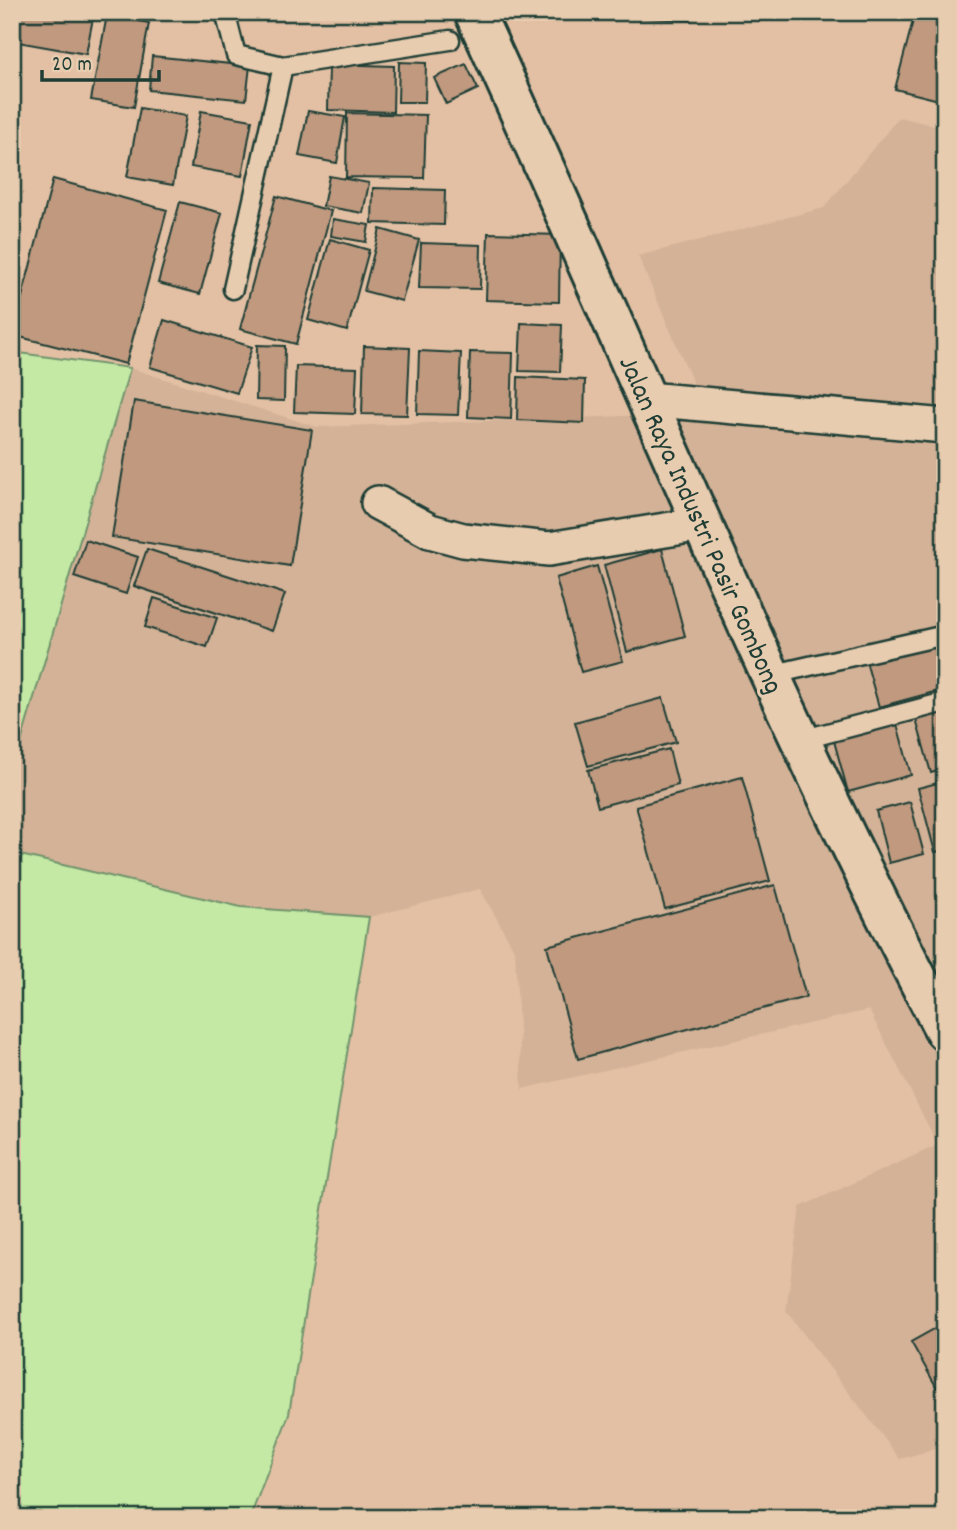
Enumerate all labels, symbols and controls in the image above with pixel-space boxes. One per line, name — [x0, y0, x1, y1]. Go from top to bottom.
scale bar — [42, 38, 159, 82]
text: 20 m — [52, 51, 92, 81]
street label: Jalan Raya Industri Pasir Gombong — [606, 351, 791, 701]

